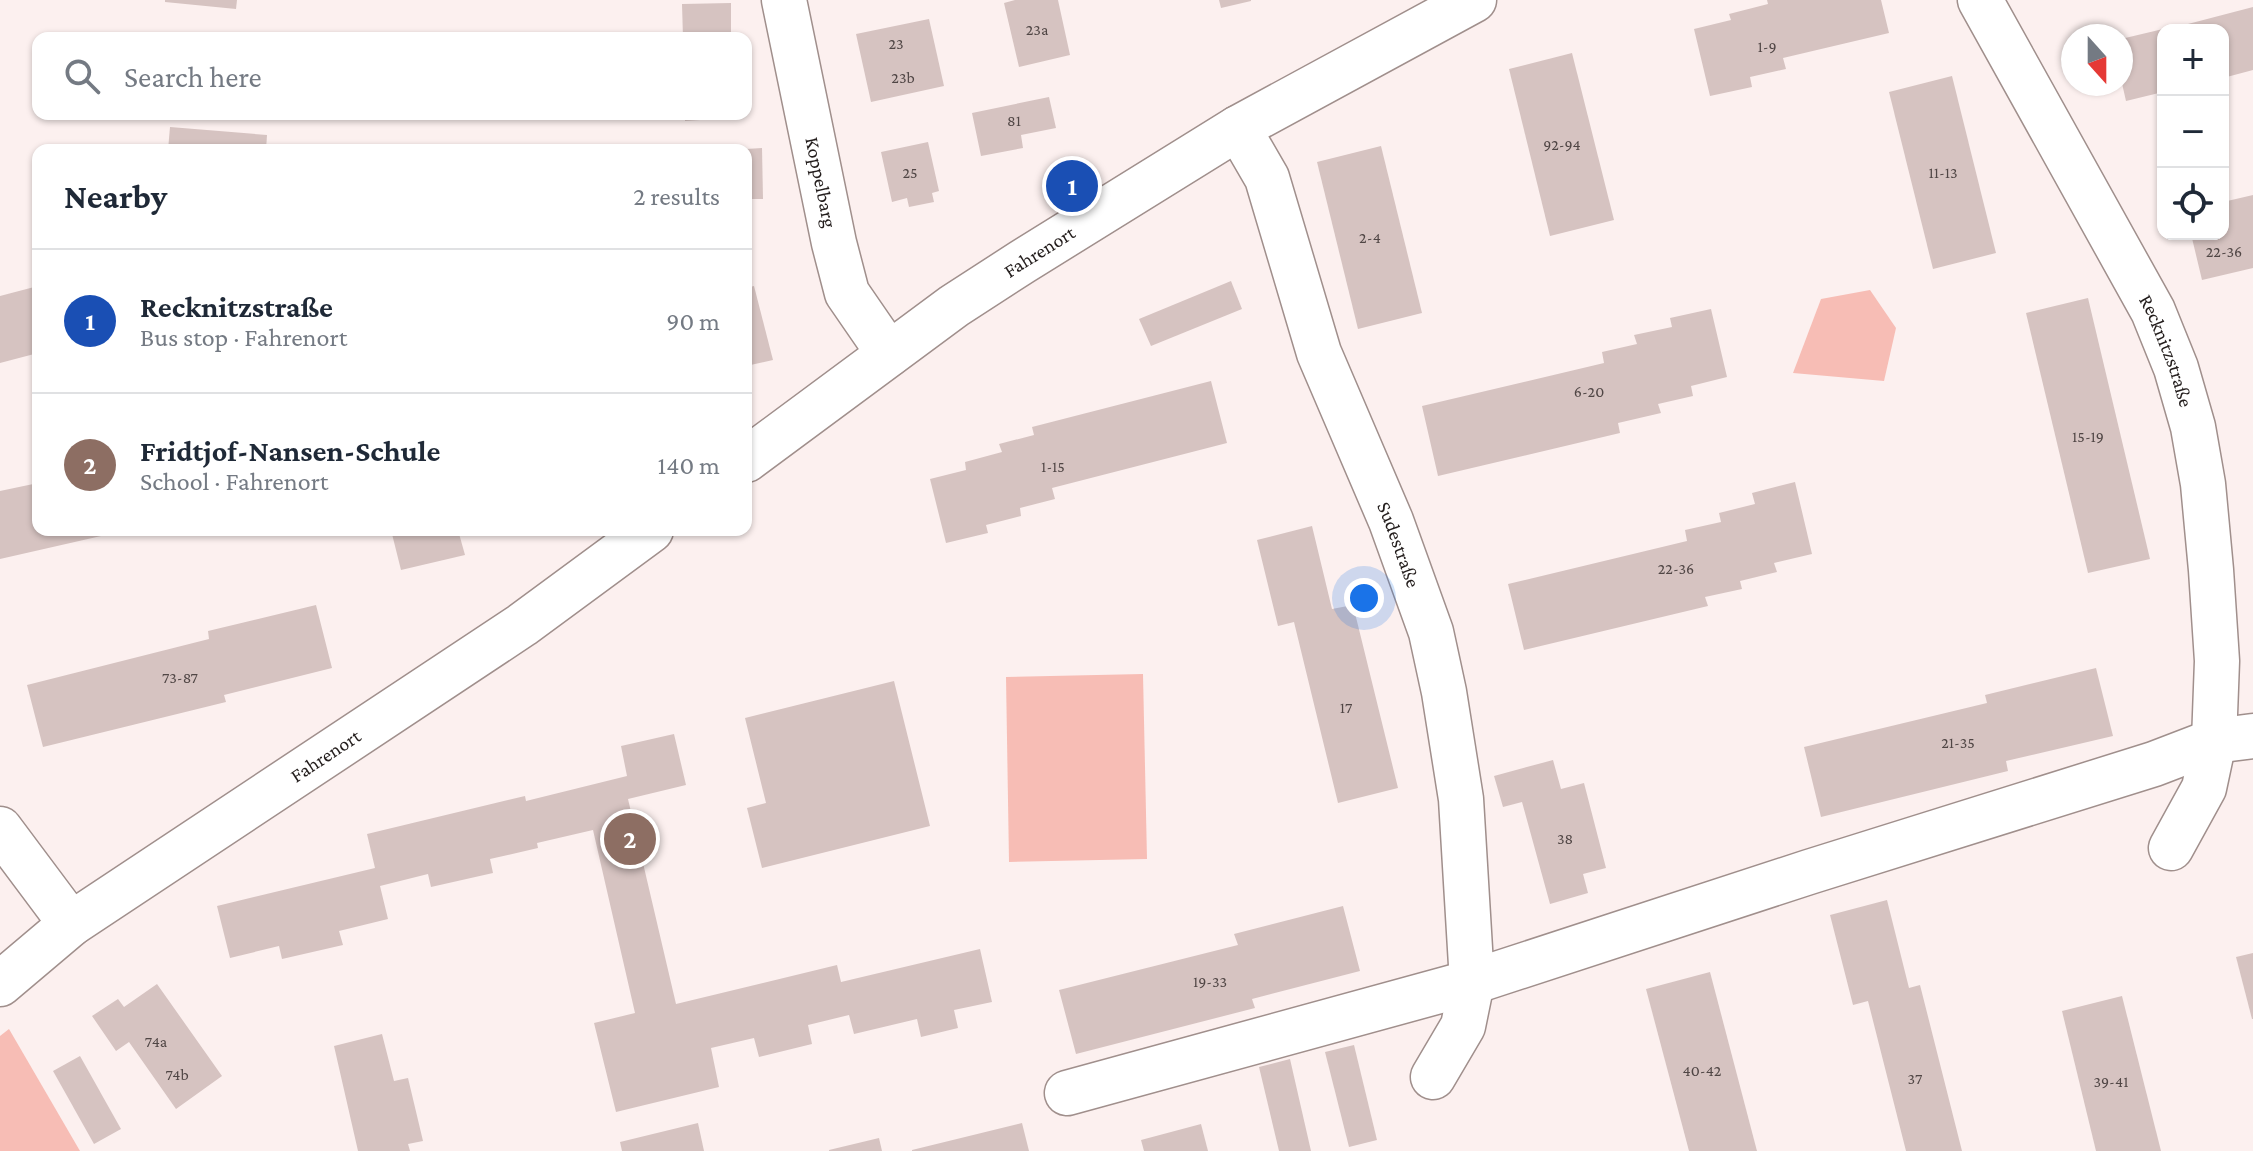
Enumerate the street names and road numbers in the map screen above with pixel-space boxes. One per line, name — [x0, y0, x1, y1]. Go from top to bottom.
street label: Koppelbarg — [801, 135, 842, 230]
street label: Fahrenort — [1000, 221, 1079, 282]
street label: Recknitzstraße — [2135, 291, 2198, 410]
street label: Sudestraße — [1373, 498, 1425, 591]
street label: Fahrenort — [286, 724, 365, 787]

